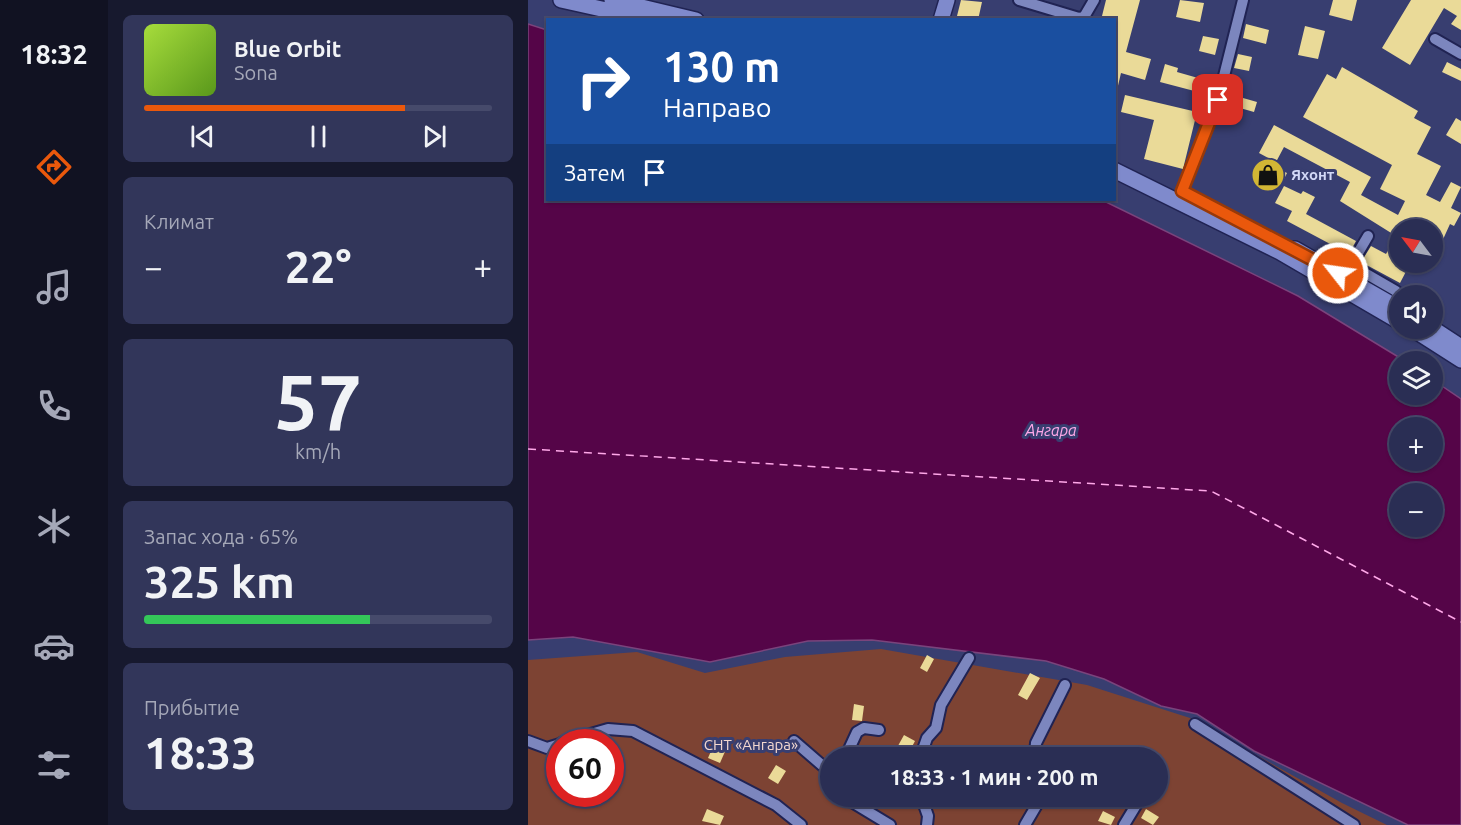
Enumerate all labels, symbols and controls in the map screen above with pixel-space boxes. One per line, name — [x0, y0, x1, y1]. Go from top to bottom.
text: Blue Orbit — [234, 36, 341, 61]
text: 18:32 — [20, 39, 88, 69]
icon: right — [564, 42, 642, 120]
text: 130 m — [663, 43, 780, 90]
text: Sona — [234, 61, 278, 84]
pin — [1192, 74, 1243, 125]
icon: arrive — [1201, 83, 1234, 116]
text: Направо — [663, 92, 772, 122]
icon: previous — [186, 120, 219, 153]
icon: pause — [302, 120, 335, 153]
icon: next — [418, 120, 451, 153]
icon: directions — [33, 146, 75, 188]
icon: arrive — [638, 156, 671, 189]
shop icon: Яхонт — [1250, 157, 1286, 193]
text: Затем — [564, 160, 626, 185]
place label: Яхонт — [1291, 166, 1335, 183]
text: Климат — [144, 210, 214, 233]
north arrow — [1389, 219, 1443, 273]
map controls — [1389, 219, 1443, 537]
text: 22° — [285, 241, 351, 292]
position arrow — [1306, 241, 1370, 305]
text: − — [144, 248, 163, 285]
text: + — [473, 248, 492, 285]
icon: music — [33, 266, 75, 308]
button: sound — [1389, 285, 1443, 339]
button: layers — [1389, 351, 1443, 405]
text: 57 — [274, 357, 362, 445]
icon: phone — [33, 385, 75, 427]
button: + — [1389, 417, 1443, 471]
water label: Ангара — [1024, 421, 1077, 439]
text: km/h — [295, 440, 341, 463]
button: − — [1389, 483, 1443, 537]
icon: climate — [33, 505, 75, 547]
text: Запас хода · 65% — [144, 525, 298, 548]
text: 325 km — [144, 556, 295, 607]
icon: car — [33, 625, 75, 667]
text: Прибытие — [144, 696, 240, 719]
text: 18:33 — [144, 727, 257, 778]
speed limit sign: 60 — [546, 729, 624, 807]
park label: СНТ «Ангара» — [704, 736, 798, 753]
icon: filters — [33, 744, 75, 786]
text: 18:33 · 1 мин · 200 m — [890, 764, 1098, 789]

